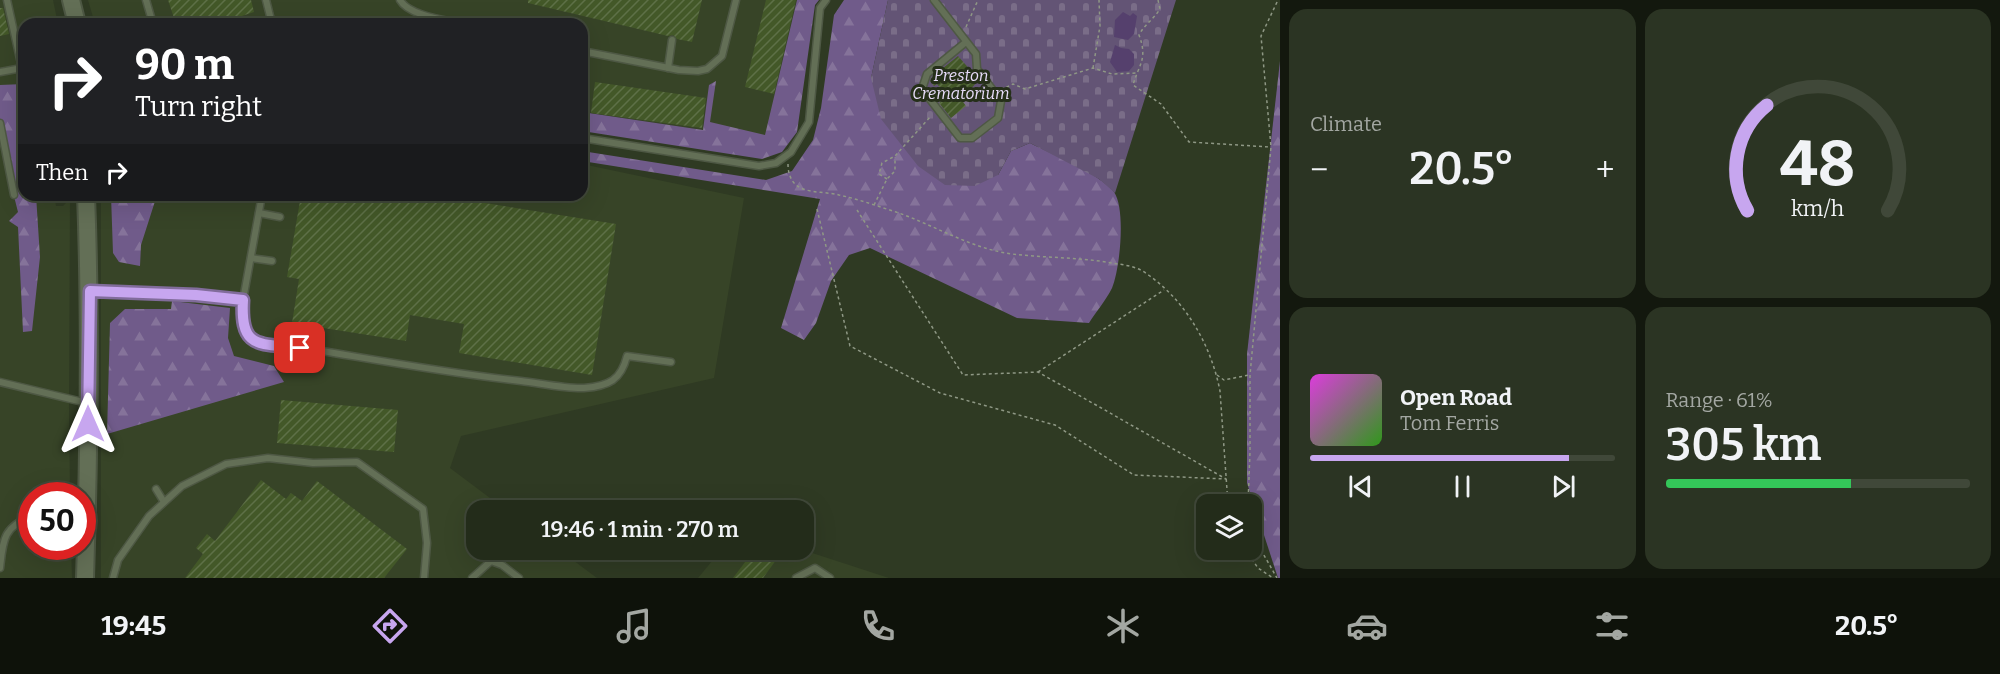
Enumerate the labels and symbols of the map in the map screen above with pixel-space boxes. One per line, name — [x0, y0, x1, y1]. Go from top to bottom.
park label: Preston Crematorium — [912, 66, 1010, 103]
pin — [274, 322, 325, 373]
position arrow — [56, 392, 120, 456]
speed limit sign: 50 — [18, 482, 96, 560]

